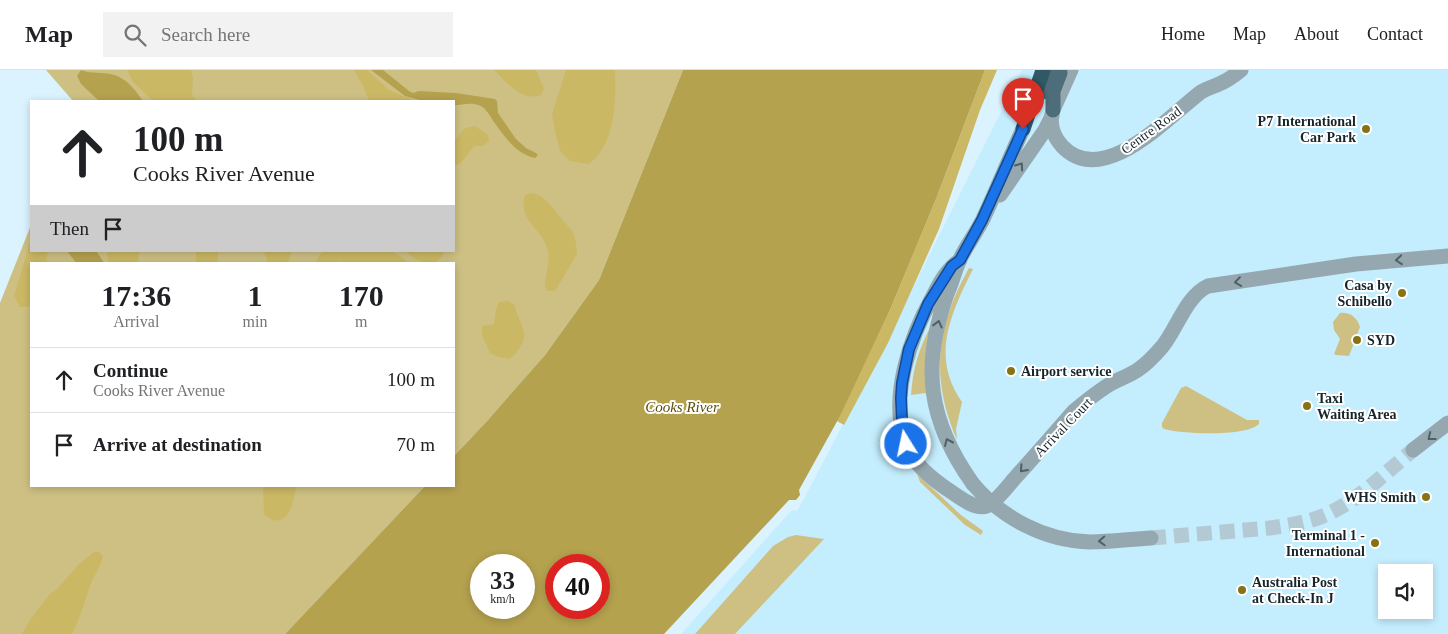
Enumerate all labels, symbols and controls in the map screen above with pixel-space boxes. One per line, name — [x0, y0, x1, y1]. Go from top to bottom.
search box — [103, 12, 453, 57]
text: Map — [25, 21, 73, 47]
icon: search — [121, 21, 149, 49]
text: Search here — [161, 24, 250, 45]
text: Home — [1161, 24, 1205, 44]
text: Map — [1233, 24, 1266, 44]
text: About — [1294, 24, 1339, 44]
text: Contact — [1367, 24, 1423, 44]
pin — [1002, 78, 1044, 129]
icon: arrive — [1009, 85, 1037, 113]
street label: Centre Road — [1118, 104, 1184, 157]
place label: P7 International Car Park — [1258, 114, 1356, 145]
icon: ahead — [50, 120, 115, 185]
text: 100 m — [133, 120, 223, 159]
marker: P7 International Car Park — [1360, 123, 1372, 135]
text: Cooks River Avenue — [133, 161, 315, 186]
one-way arrow — [1014, 163, 1023, 172]
icon: arrive — [99, 215, 127, 243]
text: Then — [50, 218, 89, 239]
one-way arrow — [1395, 254, 1403, 265]
one-way arrow — [1234, 276, 1243, 286]
place label: Casa by Schibello — [1338, 278, 1392, 309]
text: 17:36 — [101, 279, 171, 312]
text: 1 — [247, 279, 262, 312]
text: 170 — [339, 279, 384, 312]
marker: Casa by Schibello — [1396, 287, 1408, 299]
text: Arrival — [113, 313, 159, 330]
text: min — [243, 313, 267, 330]
text: m — [355, 313, 367, 330]
one-way arrow — [932, 320, 943, 329]
place label: SYD — [1367, 333, 1395, 348]
marker: SYD — [1351, 334, 1363, 346]
text: Continue — [93, 360, 168, 381]
place label: Airport service — [1021, 364, 1112, 379]
marker: Airport service — [1005, 365, 1017, 377]
icon: ahead — [50, 366, 78, 394]
text: 100 m — [387, 369, 435, 390]
text: Cooks River Avenue — [93, 382, 225, 399]
place label: Taxi Waiting Area — [1317, 391, 1396, 422]
street label: Arrival Court — [1032, 395, 1095, 460]
water label: Cooks River — [645, 399, 719, 415]
marker: Taxi Waiting Area — [1301, 400, 1313, 412]
position arrow — [879, 417, 931, 469]
icon: arrive — [50, 431, 78, 459]
one-way arrow — [1428, 431, 1437, 439]
text: Arrive at destination — [93, 434, 262, 455]
text: 70 m — [396, 434, 435, 455]
one-way arrow — [944, 438, 955, 447]
one-way arrow — [1020, 463, 1029, 472]
place label: WHS Smith — [1344, 490, 1416, 505]
marker: WHS Smith — [1420, 491, 1432, 503]
place label: Terminal 1 - International — [1286, 528, 1365, 559]
one-way arrow — [1098, 536, 1106, 547]
marker: Terminal 1 - International — [1369, 537, 1381, 549]
speed limit sign: 40 — [545, 554, 610, 619]
map controls — [1378, 564, 1433, 619]
button: sound — [1378, 564, 1433, 619]
text: 33 — [490, 567, 515, 594]
place label: Australia Post at Check-In J — [1252, 575, 1338, 606]
marker: Australia Post at Check-In J — [1236, 584, 1248, 596]
text: km/h — [490, 592, 515, 606]

